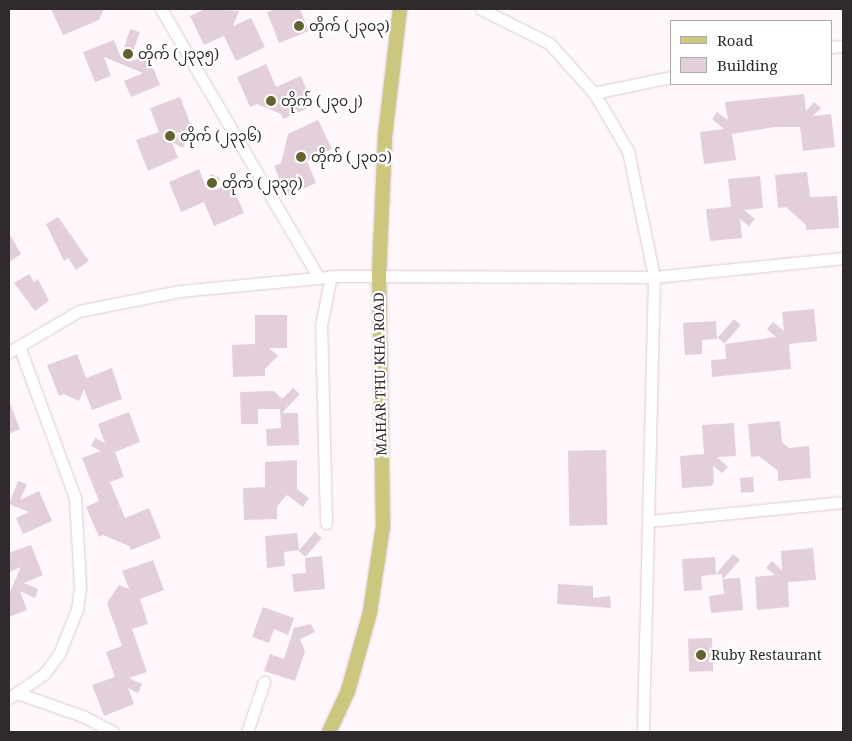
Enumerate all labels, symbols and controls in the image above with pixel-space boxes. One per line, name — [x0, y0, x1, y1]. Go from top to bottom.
place label: တိုက် (၂၃၀၃) — [309, 18, 390, 34]
marker: တိုက် (၂၃၀၃) — [293, 20, 305, 32]
legend — [670, 20, 832, 85]
text: Road — [717, 30, 753, 50]
place label: တိုက် (၂၃၃၅) — [138, 46, 219, 62]
marker: တိုက် (၂၃၃၅) — [122, 48, 134, 60]
text: Building — [717, 55, 778, 75]
place label: တိုက် (၂၃၀၂) — [281, 93, 362, 109]
marker: တိုက် (၂၃၀၂) — [265, 95, 277, 107]
place label: တိုက် (၂၃၃၆) — [180, 128, 262, 144]
marker: တိုက် (၂၃၃၆) — [164, 130, 176, 142]
place label: တိုက် (၂၃၀၁) — [311, 149, 392, 165]
marker: တိုက် (၂၃၀၁) — [295, 151, 307, 163]
place label: တိုက် (၂၃၃၇) — [222, 175, 303, 191]
marker: တိုက် (၂၃၃၇) — [206, 177, 218, 189]
street label: MAHAR THU KHA ROAD — [370, 292, 390, 456]
place label: Ruby Restaurant — [711, 647, 822, 663]
marker: Ruby Restaurant — [695, 649, 707, 661]

